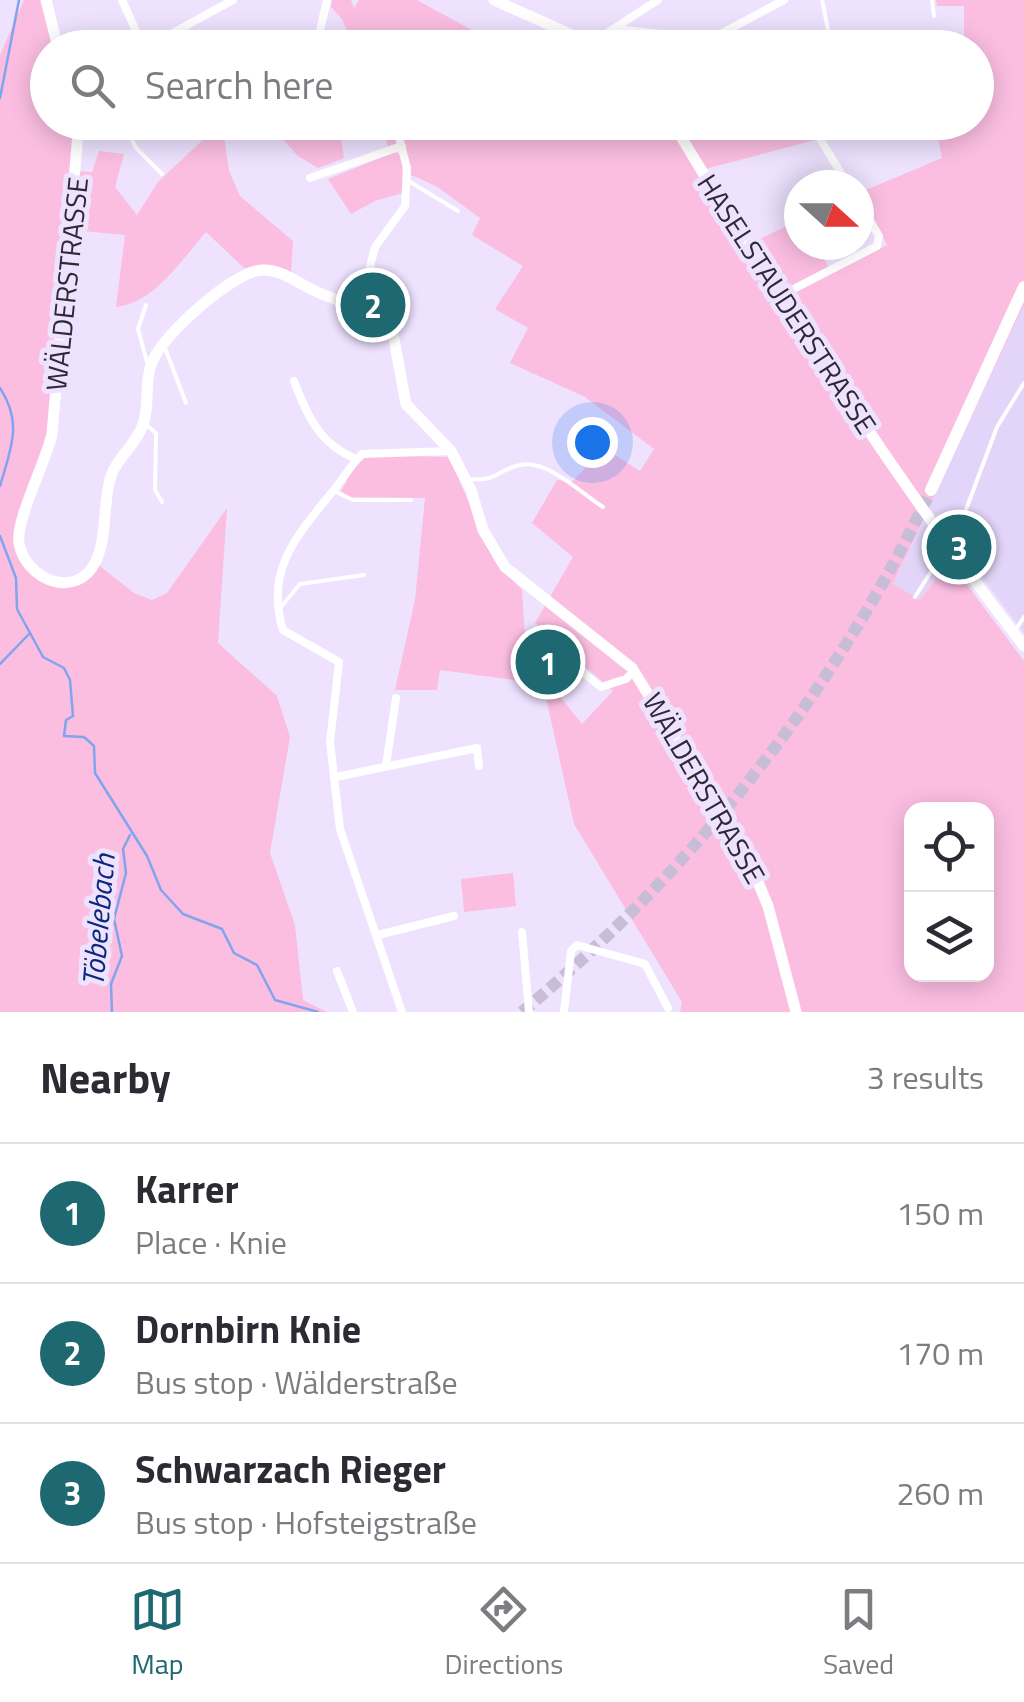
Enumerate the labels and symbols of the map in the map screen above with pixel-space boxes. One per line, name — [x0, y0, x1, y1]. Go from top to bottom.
street label: HASELSTAUDERSTRASSE — [687, 165, 888, 442]
north arrow — [784, 170, 874, 260]
street label: WÄLDERSTRASSE — [34, 175, 99, 393]
pin: 2 — [340, 268, 406, 342]
your location — [567, 417, 618, 468]
pin: 3 — [926, 510, 992, 584]
pin: 1 — [516, 624, 580, 700]
street label: WÄLDERSTRASSE — [632, 684, 777, 891]
water label: Töbelebach — [69, 851, 127, 988]

